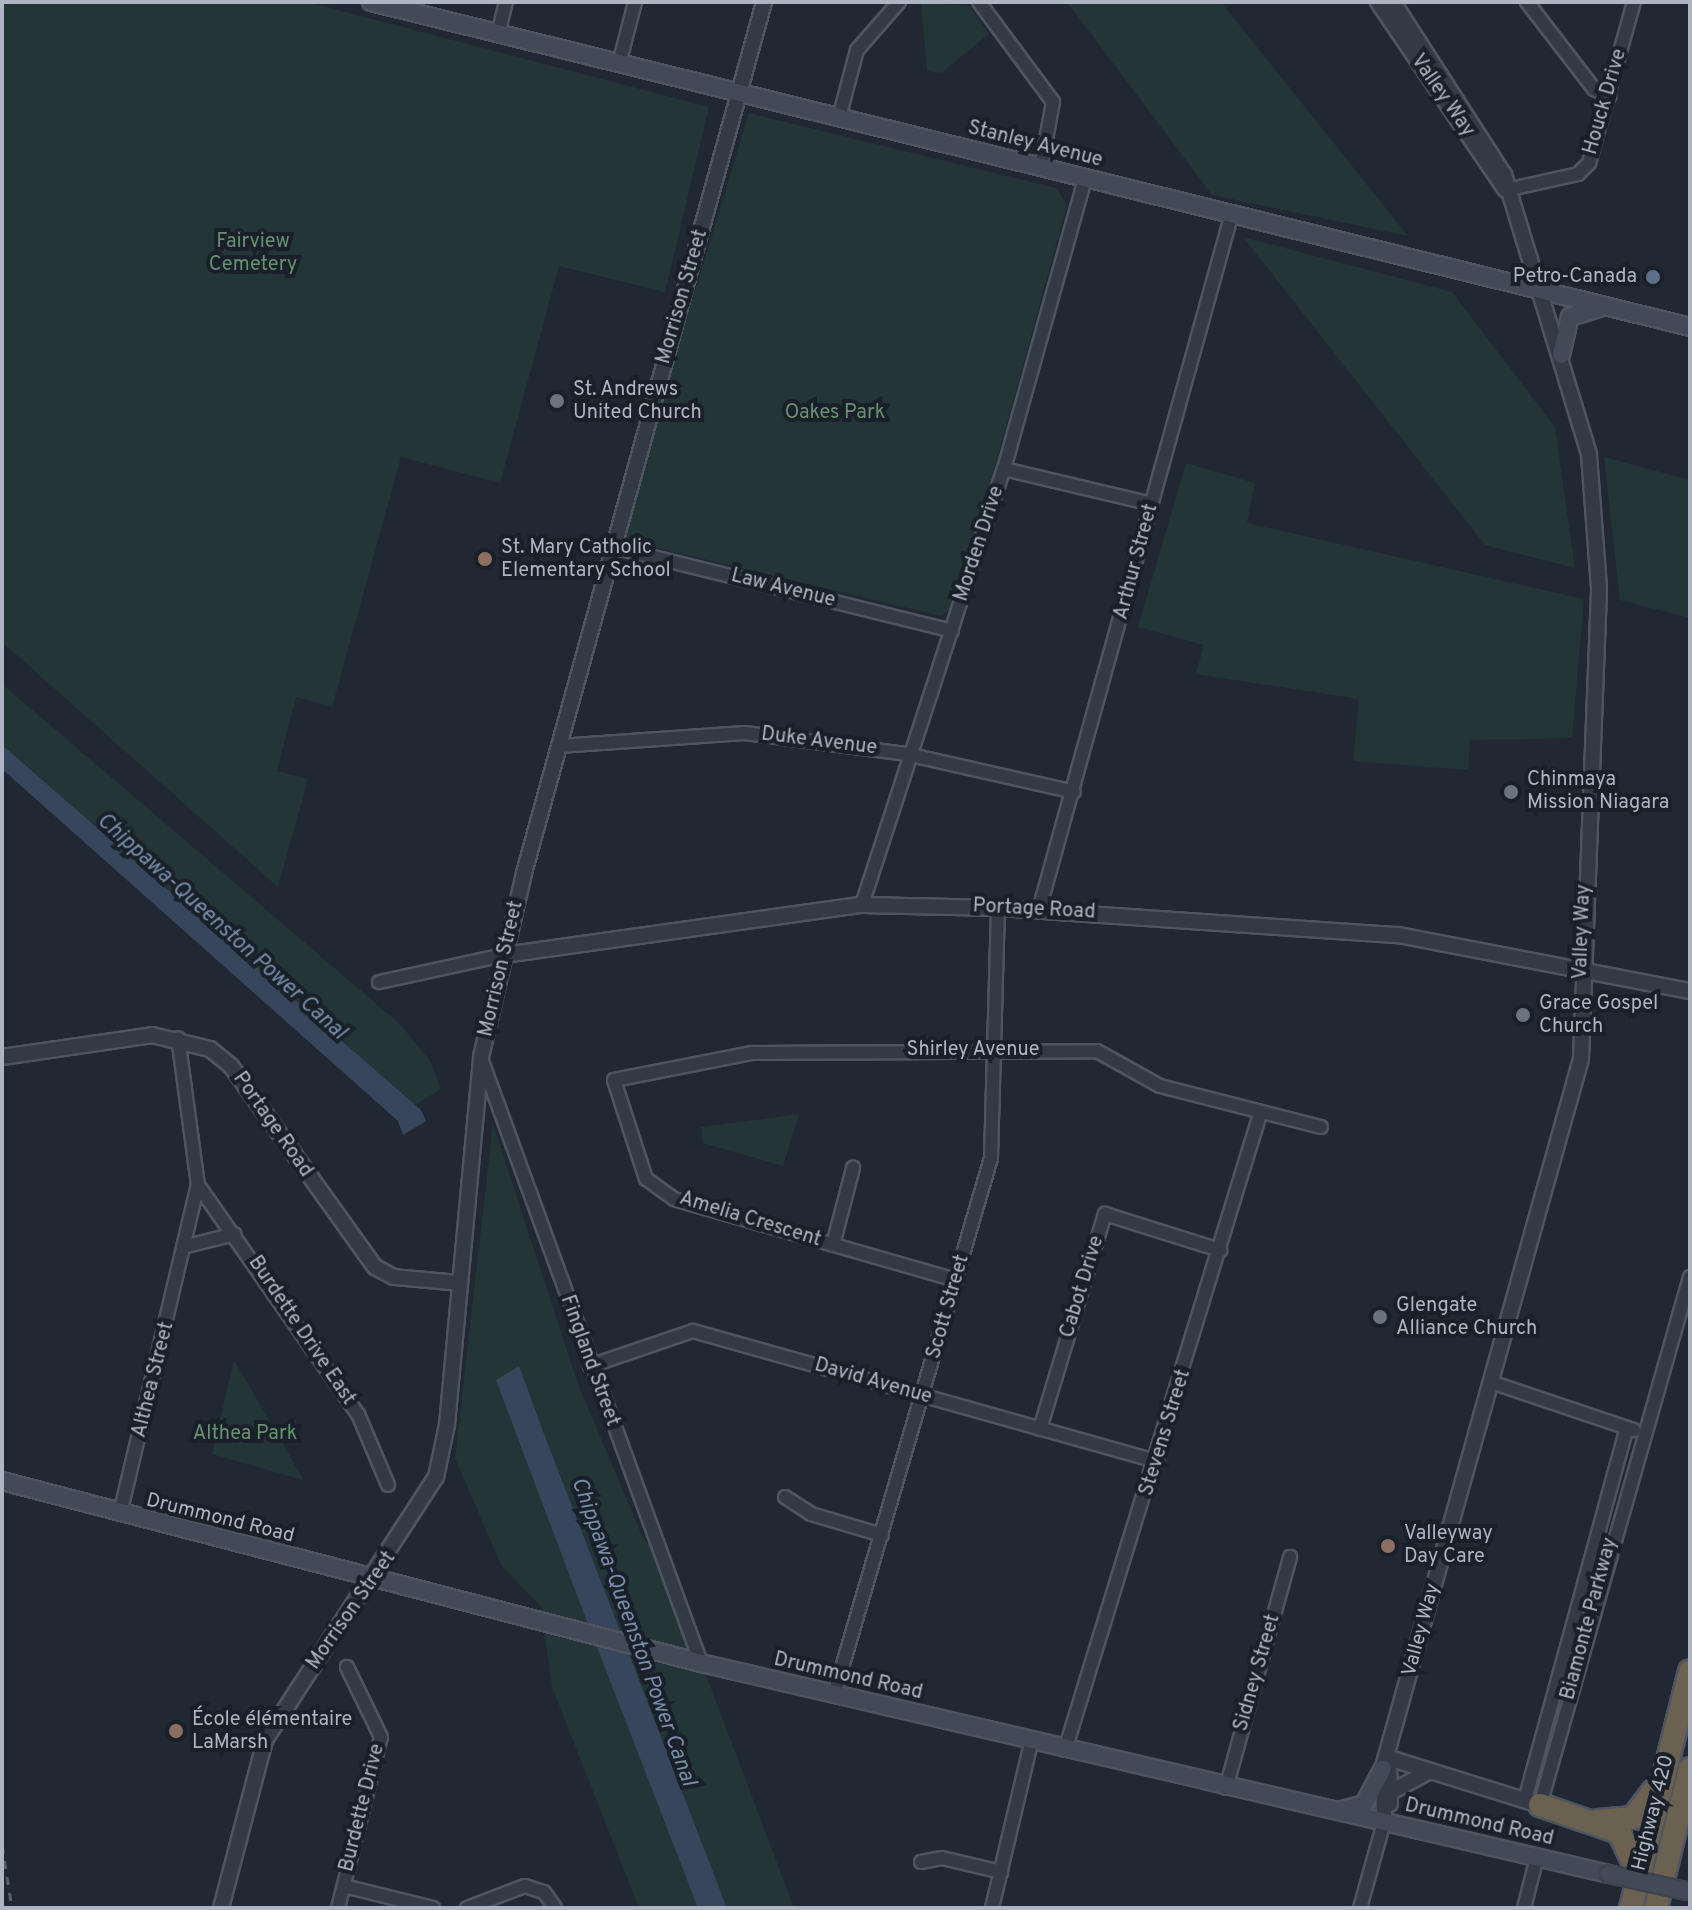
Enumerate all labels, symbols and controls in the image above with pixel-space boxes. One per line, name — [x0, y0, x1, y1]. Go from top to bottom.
street label: Houck Drive — [1579, 46, 1633, 158]
street label: Valley Way — [1405, 50, 1479, 142]
street label: Stanley Avenue — [965, 117, 1105, 173]
street label: Morrison Street — [652, 227, 714, 367]
park label: Fairview Cemetery — [209, 230, 297, 277]
place label: Petro-Canada — [1513, 265, 1637, 289]
marker: Petro-Canada — [1644, 268, 1662, 286]
place label: St. Andrews United Church — [573, 378, 702, 425]
marker: St. Andrews United Church — [548, 392, 566, 410]
park label: Oakes Park — [785, 401, 885, 425]
street label: Morden Drive — [950, 483, 1010, 605]
street label: Arthur Street — [1110, 501, 1164, 623]
place label: St. Mary Catholic Elementary School — [501, 536, 671, 583]
marker: St. Mary Catholic Elementary School — [476, 550, 494, 568]
street label: Law Avenue — [728, 564, 838, 614]
street label: Duke Avenue — [759, 723, 879, 761]
place label: Chinmaya Mission Niagara — [1527, 768, 1669, 815]
marker: Chinmaya Mission Niagara — [1502, 783, 1520, 801]
water label: Chippawa-Queenston Power Canal — [91, 808, 351, 1046]
street label: Valley Way — [1569, 884, 1597, 980]
street label: Portage Road — [972, 895, 1096, 925]
street label: Morrison Street — [475, 899, 529, 1039]
place label: Grace Gospel Church — [1539, 992, 1658, 1039]
marker: Grace Gospel Church — [1514, 1006, 1532, 1024]
street label: Shirley Avenue — [906, 1038, 1040, 1062]
street label: Portage Road — [227, 1068, 317, 1182]
street label: Amelia Crescent — [676, 1187, 824, 1253]
street label: Cabot Drive — [1056, 1233, 1110, 1341]
street label: Burdette Drive East — [242, 1252, 360, 1410]
street label: Scott Street — [923, 1252, 975, 1362]
street label: Fingland Street — [554, 1292, 624, 1430]
place label: Glengate Alliance Church — [1396, 1294, 1537, 1341]
marker: Glengate Alliance Church — [1371, 1308, 1389, 1326]
street label: Althea Street — [128, 1320, 180, 1440]
street label: David Avenue — [811, 1354, 935, 1410]
street label: Stevens Street — [1135, 1367, 1197, 1499]
park label: Althea Park — [193, 1422, 297, 1446]
water label: Chippawa-Queenston Power Canal — [565, 1474, 701, 1790]
street label: Drummond Road — [143, 1489, 297, 1549]
place label: Valleyway Day Care — [1404, 1522, 1493, 1569]
street label: Biamonte Parkway — [1557, 1535, 1623, 1703]
marker: Valleyway Day Care — [1379, 1537, 1397, 1555]
street label: Morrison Street — [302, 1547, 402, 1675]
street label: Valley Way — [1398, 1581, 1446, 1679]
street label: Sidney Street — [1230, 1612, 1286, 1734]
street label: Drummond Road — [771, 1648, 925, 1706]
place label: École élémentaire LaMarsh — [192, 1708, 352, 1755]
marker: École élémentaire LaMarsh — [167, 1722, 185, 1740]
street label: Burdette Drive — [336, 1742, 390, 1874]
street label: Highway 420 — [1628, 1752, 1680, 1874]
street label: Drummond Road — [1402, 1794, 1556, 1852]

